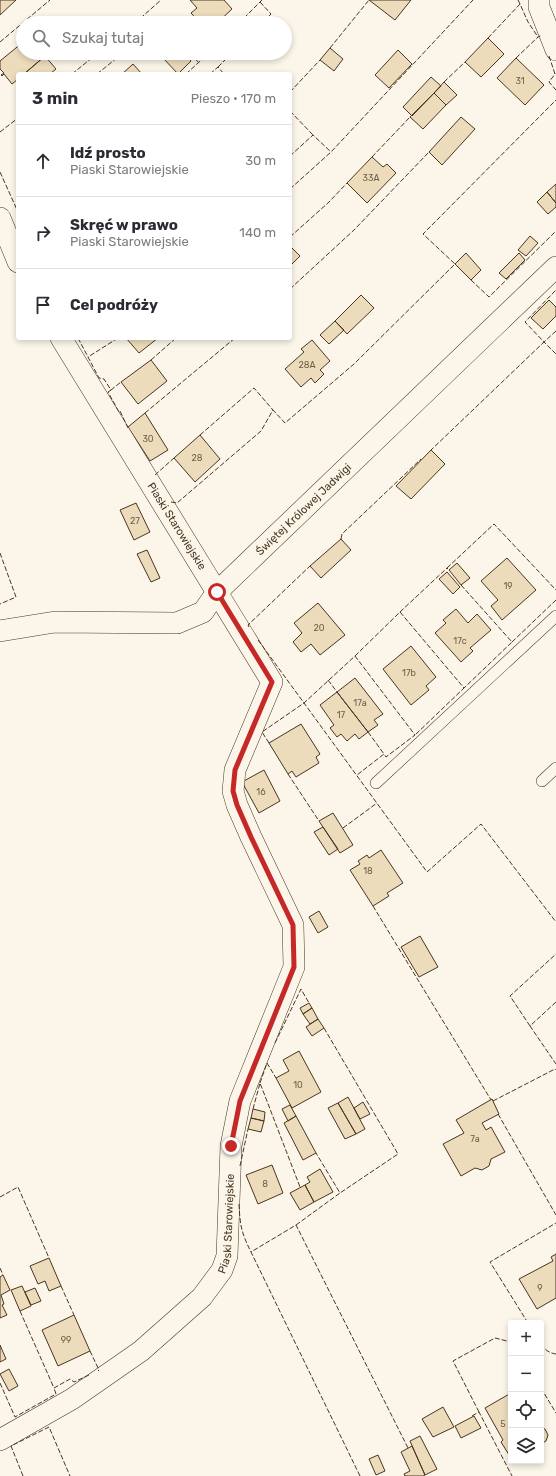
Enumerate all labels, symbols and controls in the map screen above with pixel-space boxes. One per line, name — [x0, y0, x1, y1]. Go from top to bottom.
search box — [16, 16, 292, 60]
icon: search — [30, 27, 52, 49]
text: Szukaj tutaj — [62, 29, 144, 47]
house number: 31 — [515, 76, 525, 86]
text: 3 min — [32, 88, 78, 108]
text: Pieszo · 170 m — [191, 91, 276, 106]
text: Idź prosto — [70, 144, 146, 162]
icon: ahead — [32, 150, 54, 172]
text: 30 m — [245, 153, 276, 168]
text: Piaski Starowiejskie — [70, 162, 189, 177]
house number: 33A — [363, 173, 379, 183]
text: Skręć w prawo — [70, 216, 178, 234]
icon: right — [32, 222, 54, 244]
text: 140 m — [239, 225, 276, 240]
text: Piaski Starowiejskie — [70, 234, 189, 249]
icon: arrive — [32, 294, 54, 316]
text: Cel podróży — [70, 296, 158, 314]
house number: 28A — [298, 360, 316, 370]
house number: 30 — [142, 434, 154, 444]
house number: 28 — [191, 453, 203, 463]
street label: Świętej Królowej Jadwigi — [253, 461, 354, 558]
street label: Piaski Starowiejskie — [144, 480, 209, 572]
house number: 27 — [130, 516, 140, 526]
house number: 19 — [503, 581, 513, 591]
route start — [208, 583, 226, 601]
house number: 20 — [314, 623, 325, 633]
house number: 17c — [453, 636, 467, 646]
house number: 17b — [402, 668, 416, 678]
house number: 17a — [353, 698, 367, 708]
house number: 17 — [337, 710, 346, 720]
house number: 16 — [256, 787, 266, 797]
house number: 18 — [363, 866, 373, 876]
house number: 10 — [293, 1080, 303, 1090]
house number: 7a — [470, 1134, 480, 1144]
route end — [222, 1137, 240, 1155]
street label: Piaski Starowiejskie — [215, 1173, 237, 1275]
house number: 8 — [262, 1179, 268, 1189]
house number: 9 — [537, 1283, 543, 1293]
map controls — [508, 1320, 544, 1464]
button: + — [508, 1320, 544, 1356]
house number: 99 — [61, 1335, 71, 1345]
button: − — [508, 1356, 544, 1392]
button: locate — [508, 1392, 544, 1428]
house number: 5 — [500, 1419, 506, 1429]
button: layers — [508, 1428, 544, 1464]

